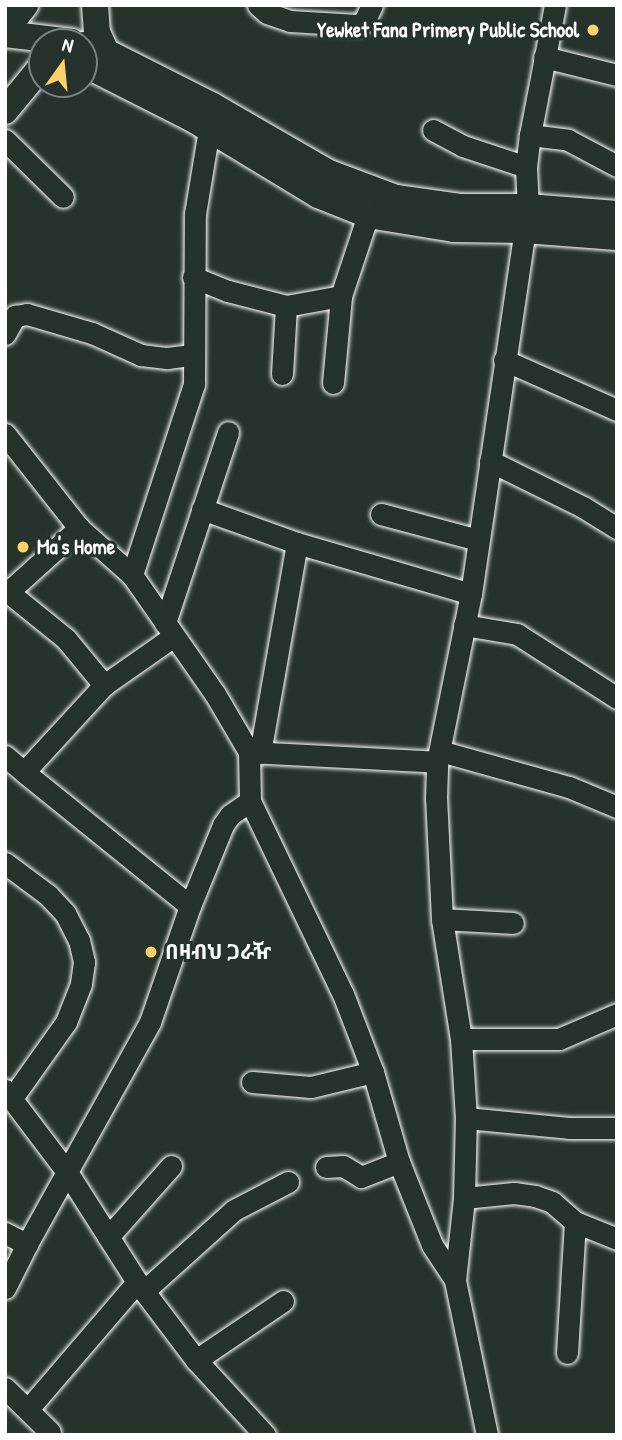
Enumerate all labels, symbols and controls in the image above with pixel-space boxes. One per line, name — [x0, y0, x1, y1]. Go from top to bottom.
place label: Yewket Fana Primery Public School — [317, 17, 579, 43]
marker: Yewket Fana Primery Public School — [585, 22, 601, 38]
north arrow — [28, 28, 98, 98]
text: N — [60, 31, 76, 59]
place label: Ma's Home — [37, 534, 115, 560]
marker: Ma's Home — [15, 539, 31, 555]
place label: በዛብህ ጋራዥ — [165, 939, 271, 965]
marker: በዛብህ ጋራዥ — [143, 944, 159, 960]

